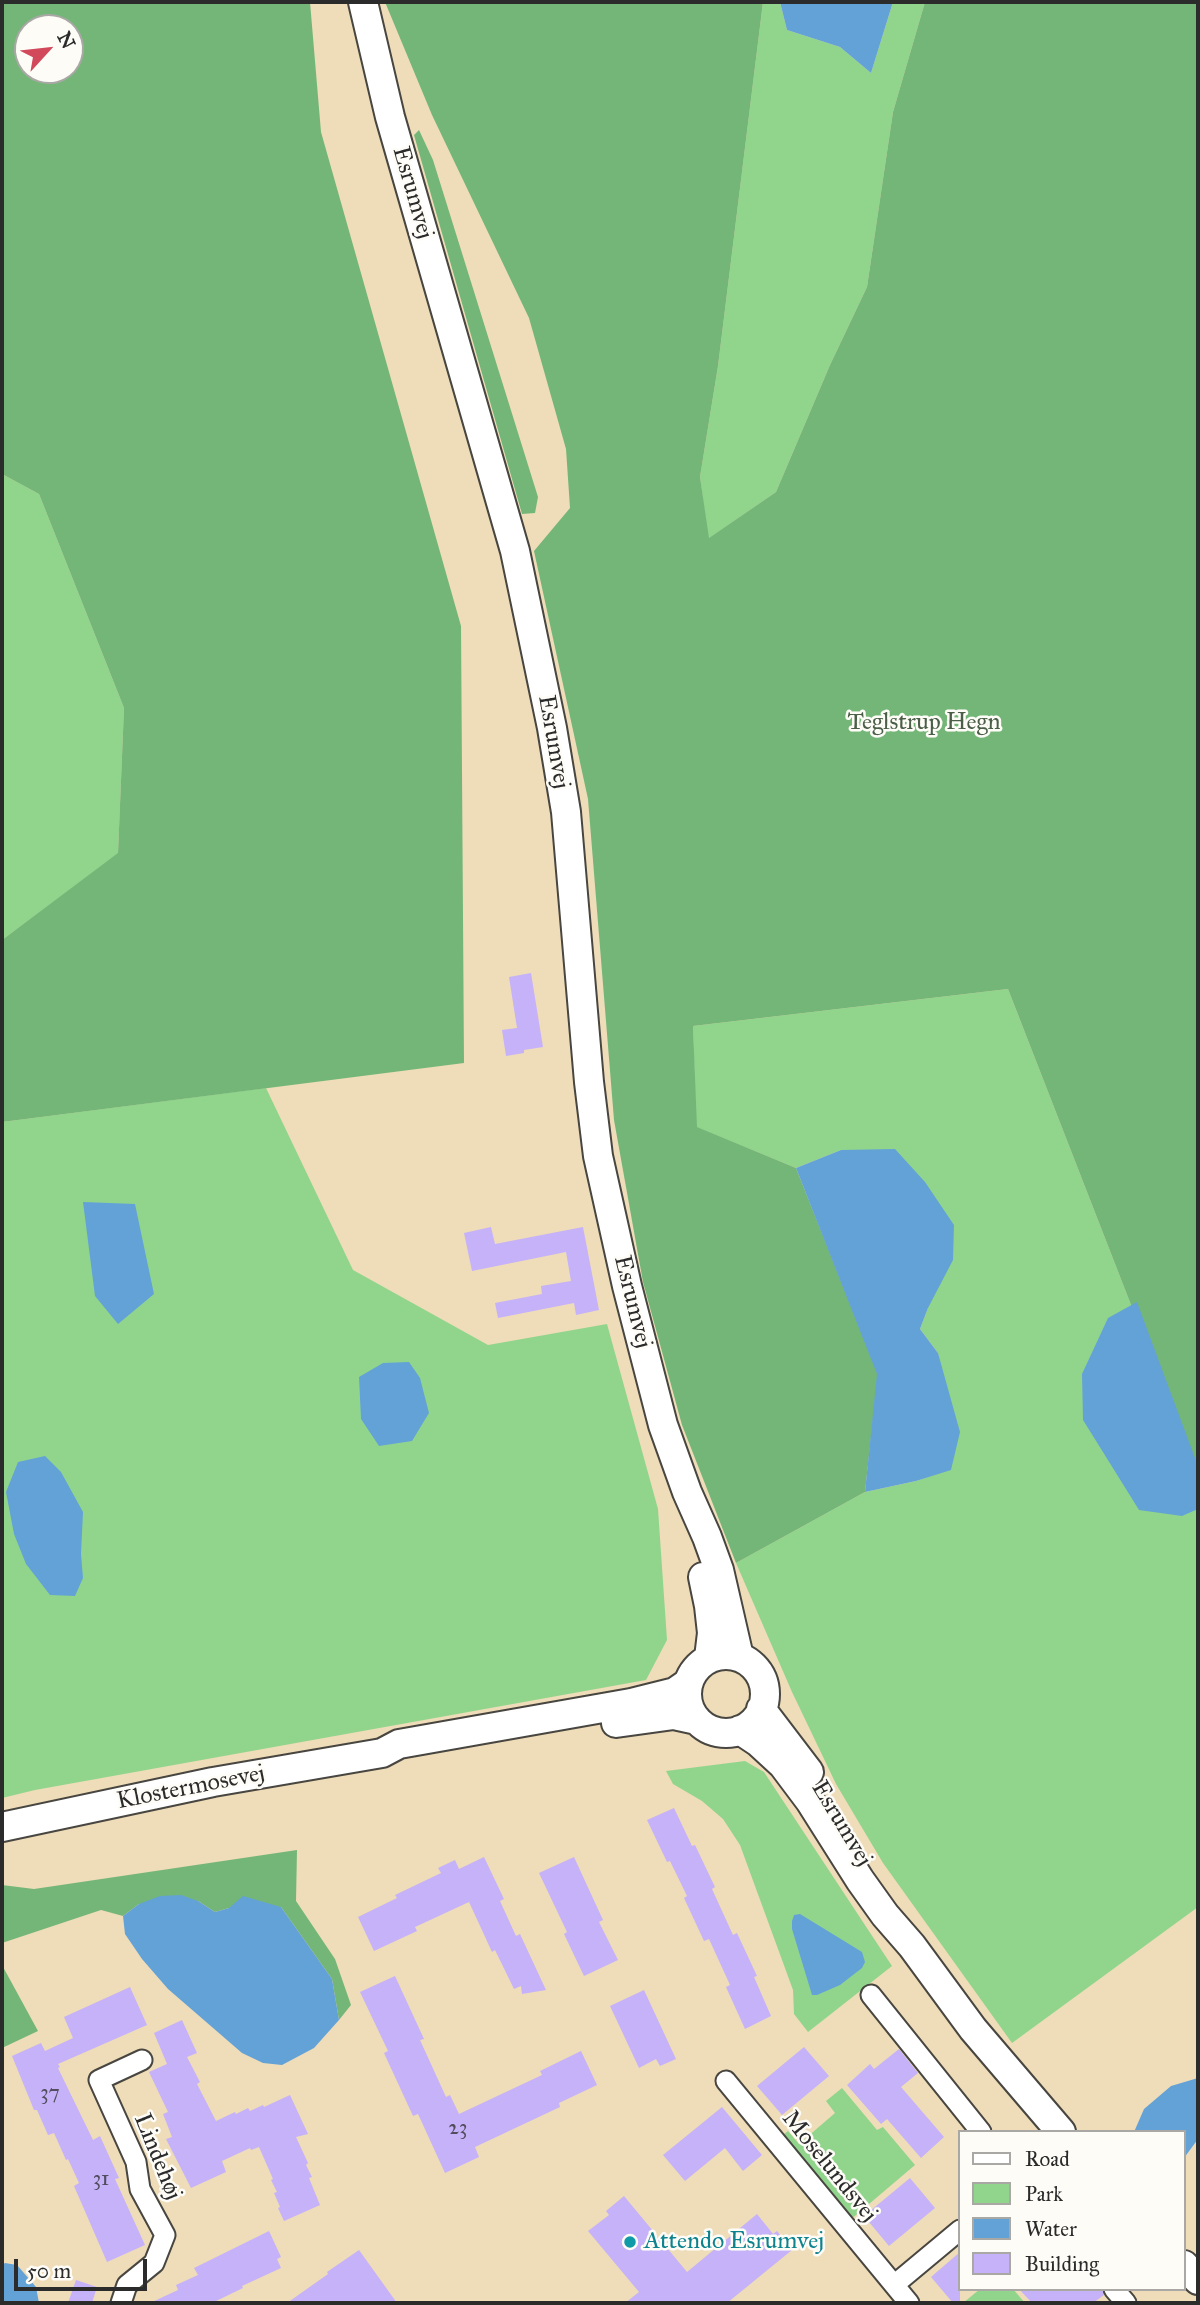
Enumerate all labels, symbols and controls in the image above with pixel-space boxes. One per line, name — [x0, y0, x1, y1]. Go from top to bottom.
north arrow — [14, 14, 84, 84]
text: N — [52, 28, 80, 53]
street label: Esrumvej — [385, 144, 439, 242]
street label: Esrumvej — [531, 693, 575, 791]
park label: Teglstrup Hegn — [847, 709, 1001, 737]
street label: Esrumvej — [607, 1253, 657, 1351]
street label: Klostermosevej — [115, 1760, 267, 1816]
street label: Esrumvej — [804, 1776, 878, 1872]
house number: 37 — [40, 2081, 60, 2107]
street label: Moselundsvej — [775, 2105, 883, 2229]
street label: Lindehøj — [127, 2110, 187, 2204]
house number: 23 — [449, 2116, 467, 2142]
legend — [958, 2130, 1186, 2291]
text: Road — [1025, 2146, 1070, 2172]
house number: 31 — [93, 2167, 109, 2193]
text: Park — [1025, 2181, 1063, 2207]
text: Water — [1025, 2216, 1077, 2242]
place label: Attendo Esrumvej — [644, 2228, 824, 2256]
marker: Attendo Esrumvej — [622, 2234, 638, 2250]
scale bar — [18, 2246, 150, 2290]
text: Building — [1025, 2251, 1099, 2277]
text: 50 m — [27, 2258, 71, 2284]

